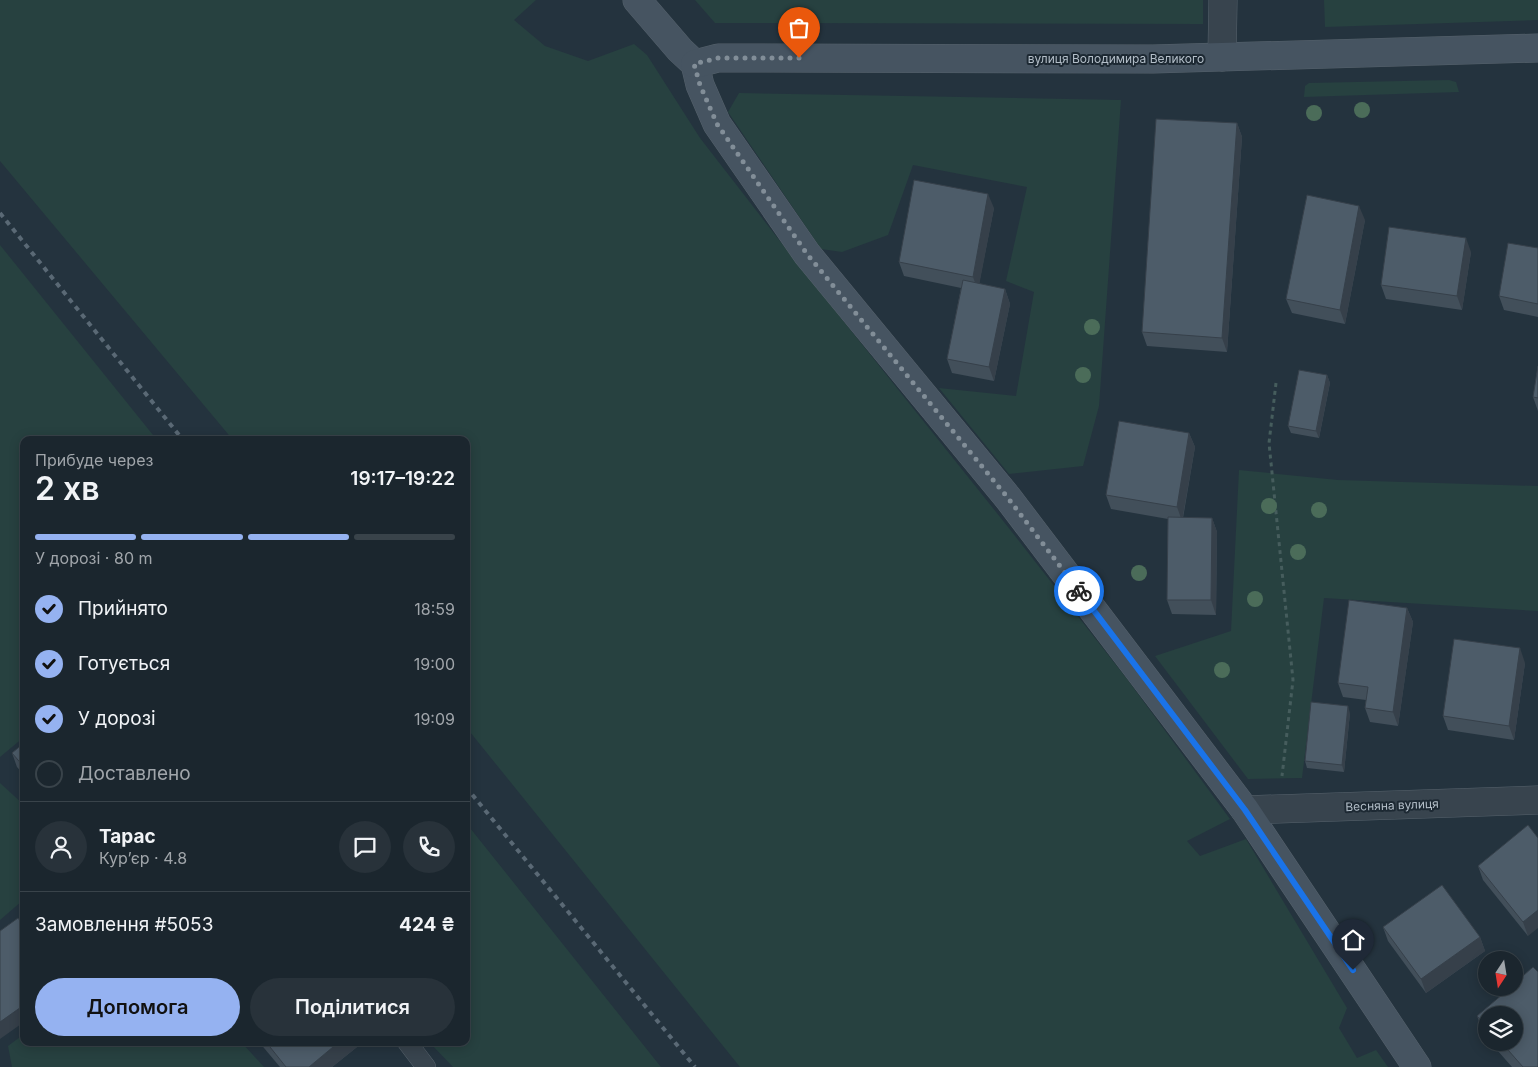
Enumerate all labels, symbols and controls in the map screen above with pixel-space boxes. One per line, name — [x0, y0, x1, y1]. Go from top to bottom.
pin — [778, 7, 820, 58]
icon: bag — [785, 14, 813, 42]
street label: вулиця Володимира Великого — [1028, 51, 1204, 66]
text: Прибуде через — [35, 450, 153, 470]
text: 19:17–19:22 — [350, 467, 455, 490]
text: 2 хв — [35, 469, 100, 508]
text: У дорозі · 80 m — [35, 548, 152, 568]
courier — [1054, 566, 1104, 616]
icon: bike — [1065, 577, 1093, 605]
icon: check — [35, 595, 63, 623]
text: Прийнято — [78, 597, 168, 620]
text: 18:59 — [414, 599, 455, 619]
icon: check — [35, 650, 63, 678]
text: Готується — [78, 652, 170, 675]
text: 19:00 — [414, 654, 455, 674]
icon: check — [35, 705, 63, 733]
text: У дорозі — [78, 707, 156, 730]
text: 19:09 — [414, 709, 455, 729]
text: Доставлено — [78, 762, 191, 785]
street label: Весняна вулиця — [1345, 796, 1439, 814]
button: person — [35, 821, 87, 873]
button: chat — [339, 821, 391, 873]
button: phone — [403, 821, 455, 873]
text: Тарас — [99, 825, 156, 848]
text: Кур’єр · 4.8 — [99, 848, 187, 868]
text: Замовлення #5053 — [35, 913, 213, 936]
text: 424 ₴ — [399, 913, 455, 936]
pin — [1332, 919, 1374, 970]
icon: home — [1339, 926, 1367, 954]
north arrow — [1478, 951, 1522, 996]
map controls — [1478, 951, 1523, 1051]
button: Допомога — [35, 978, 240, 1036]
button: Поділитися — [250, 978, 455, 1036]
button: layers — [1478, 1006, 1523, 1051]

